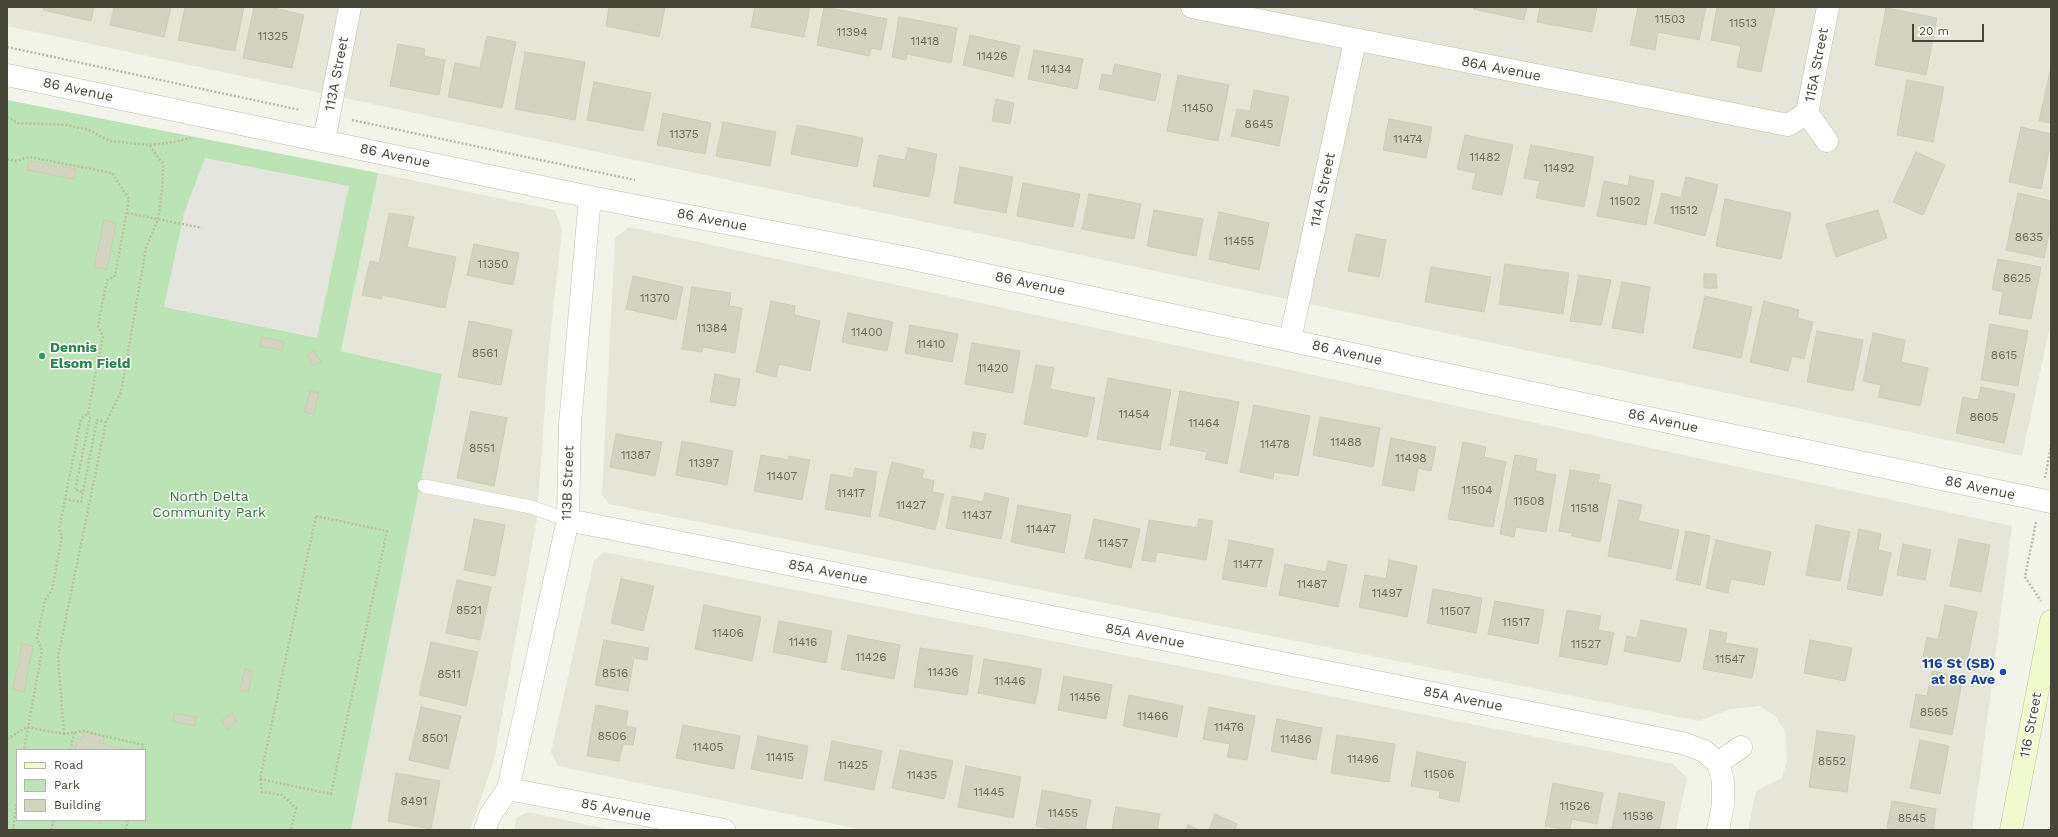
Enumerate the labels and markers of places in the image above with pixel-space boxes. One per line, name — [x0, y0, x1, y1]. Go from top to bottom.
place label: Dennis Elsom Field — [50, 340, 130, 372]
marker: Dennis Elsom Field — [37, 351, 47, 361]
place label: 116 St (SB) at 86 Ave — [1922, 656, 1995, 688]
marker: 116 St (SB) at 86 Ave — [1998, 667, 2008, 677]

